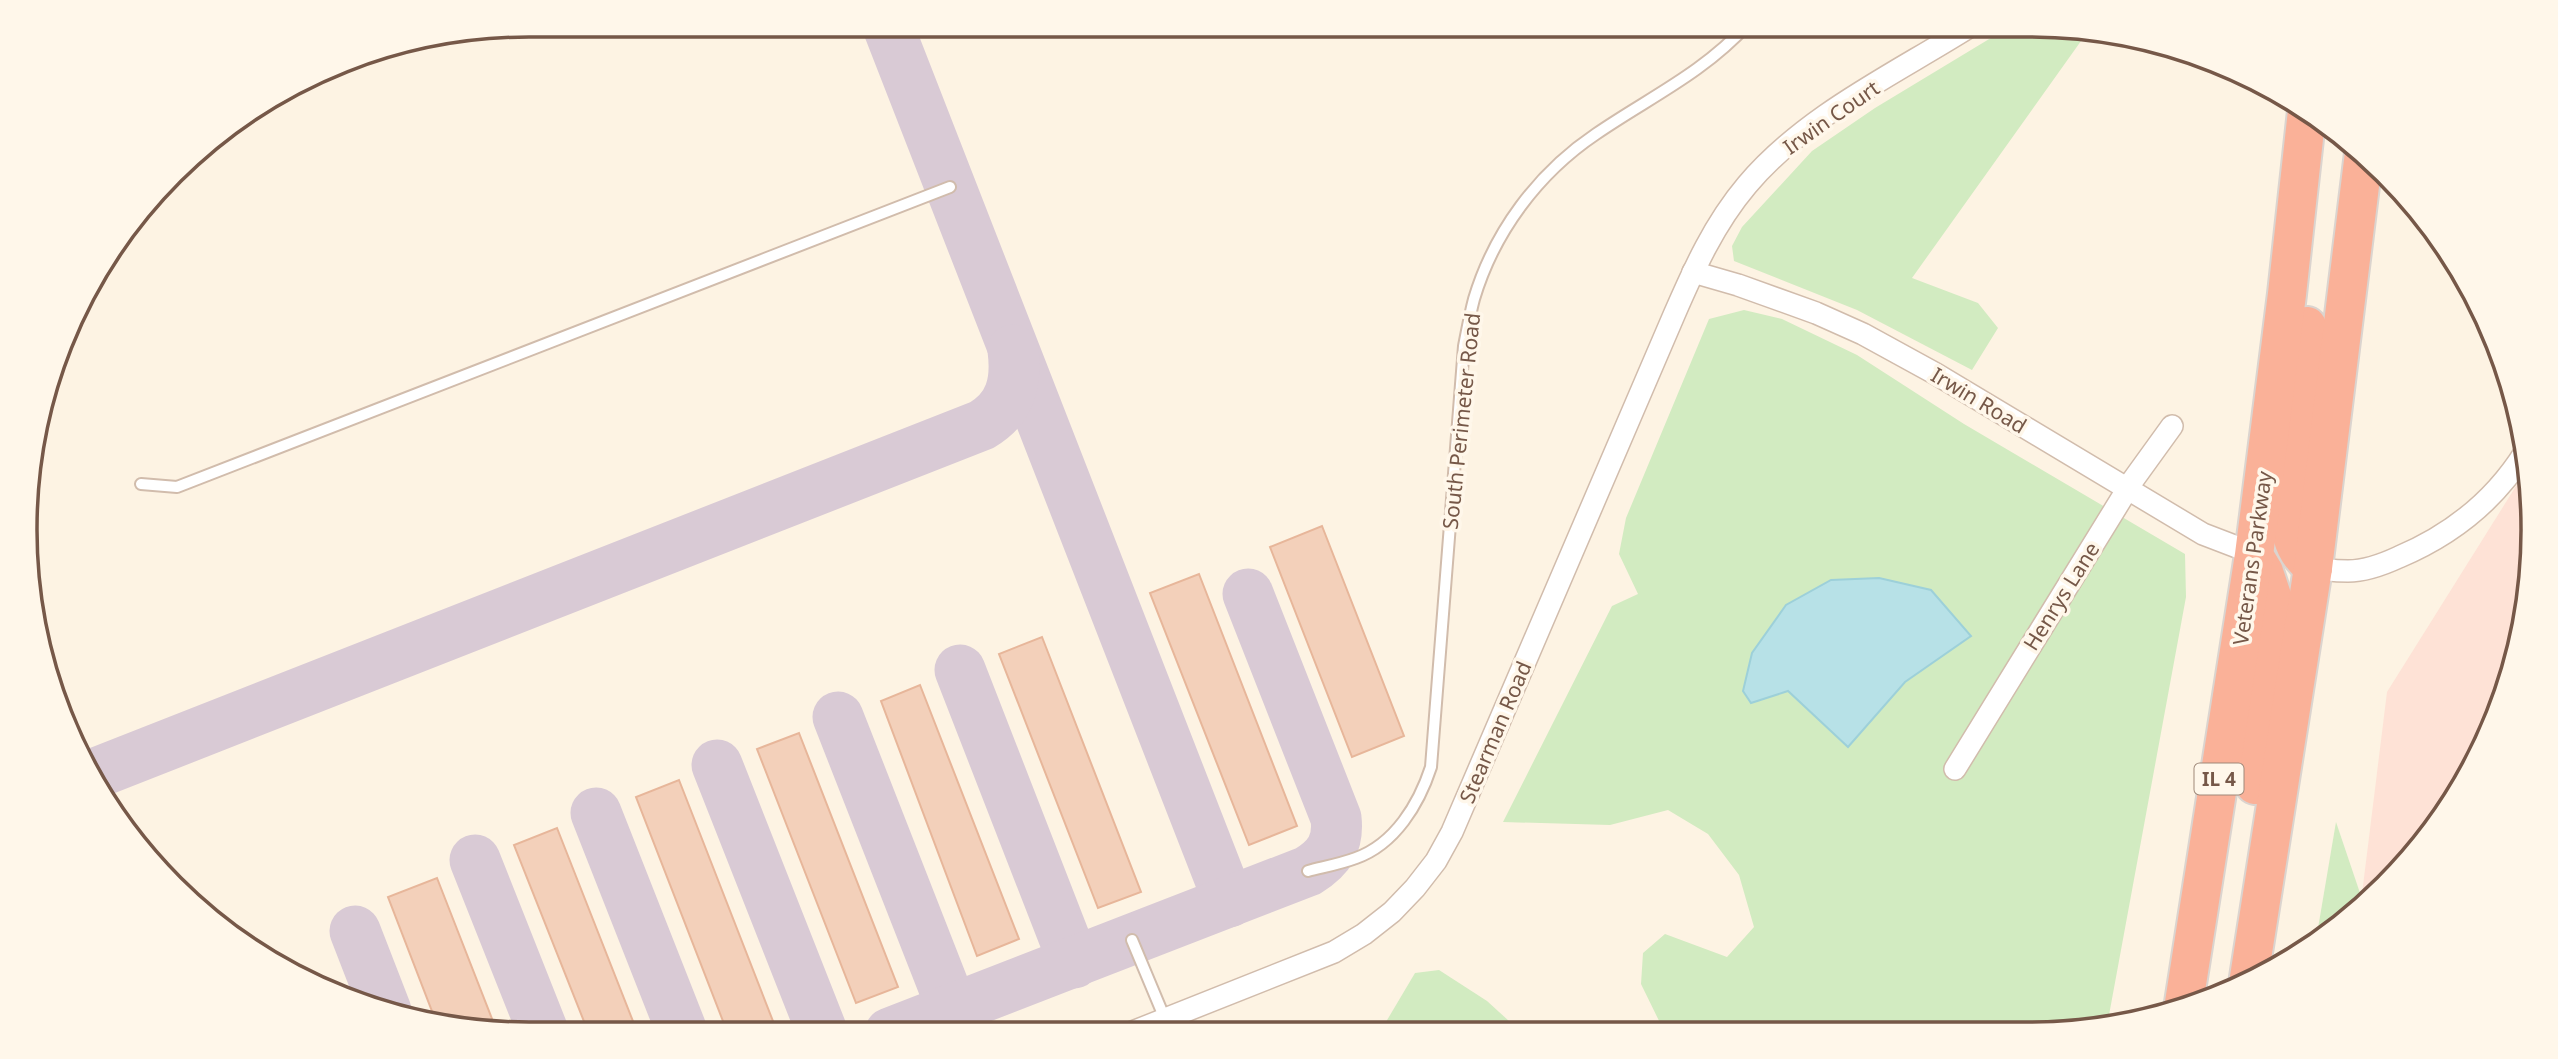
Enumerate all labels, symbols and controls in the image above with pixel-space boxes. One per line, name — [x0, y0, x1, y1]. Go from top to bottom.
street label: Irwin Court — [1777, 73, 1885, 160]
street label: South Perimeter Road — [1436, 311, 1486, 531]
street label: Irwin Road — [1926, 361, 2032, 439]
street label: Veterans Parkway — [2226, 469, 2278, 647]
street label: Henrys Lane — [2017, 536, 2105, 656]
street label: Stearman Road — [1452, 657, 1538, 807]
road number: IL 4 — [2194, 764, 2244, 794]

